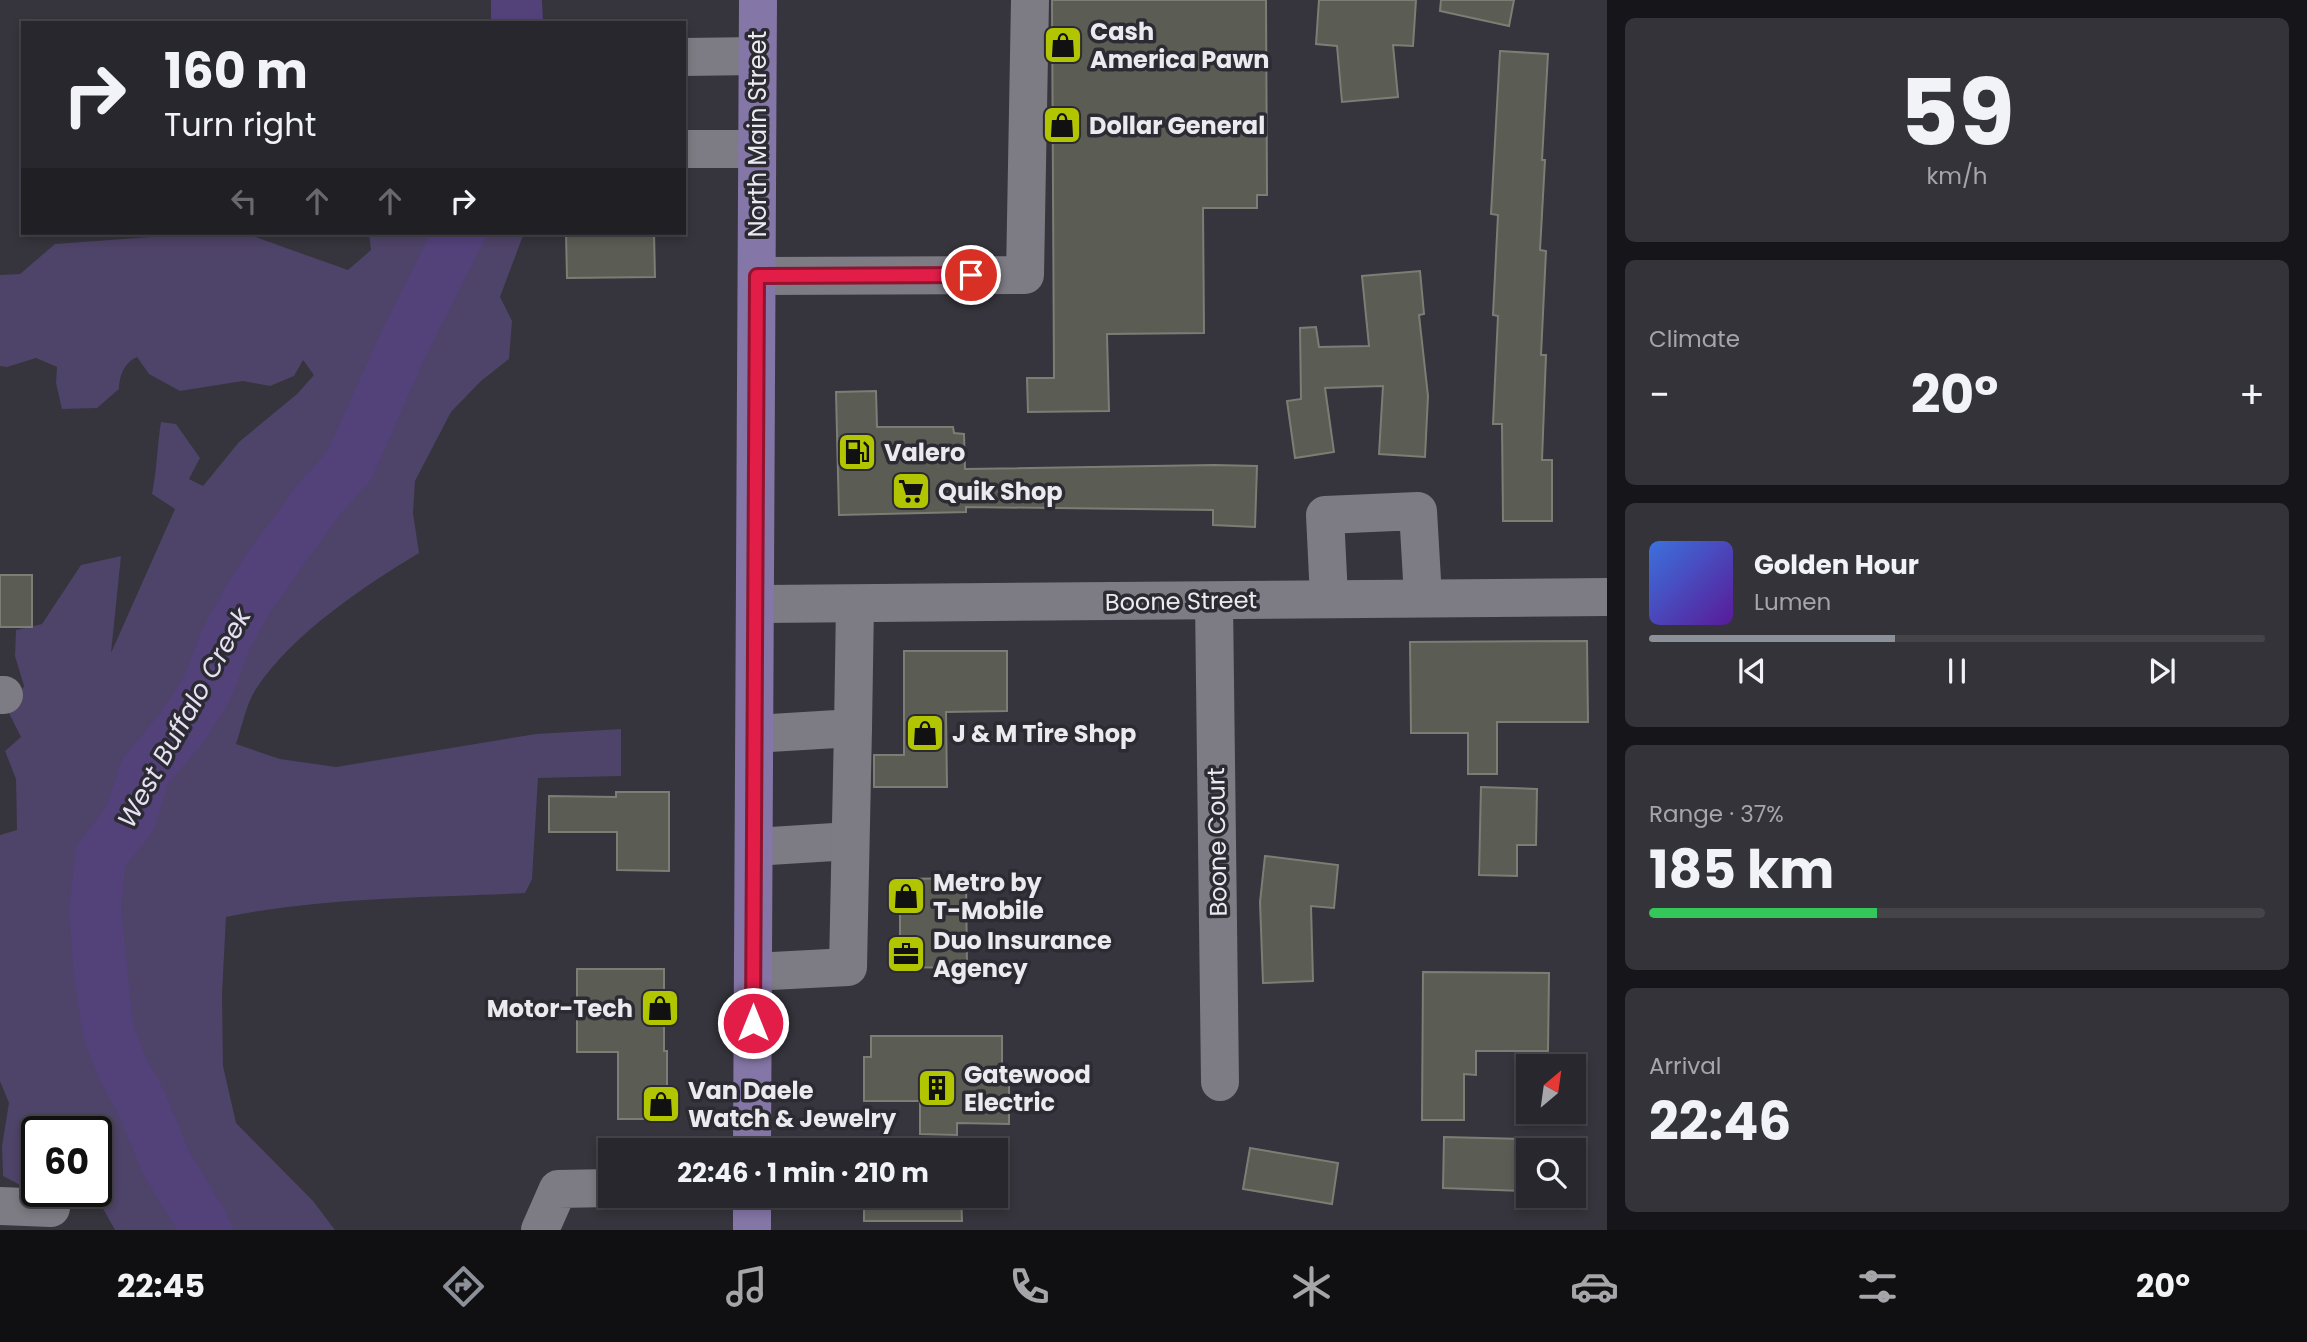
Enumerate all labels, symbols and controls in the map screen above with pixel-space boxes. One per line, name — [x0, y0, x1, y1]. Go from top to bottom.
place label: Cash America Pawn — [1090, 15, 1269, 76]
shop icon: Cash America Pawn — [1042, 24, 1084, 66]
street label: North Main Street — [741, 31, 774, 237]
text: 160 m — [164, 37, 308, 105]
icon: right — [49, 49, 140, 140]
text: 59 — [1899, 49, 2015, 177]
text: Turn right — [164, 102, 316, 147]
shop icon: Dollar General — [1041, 104, 1083, 146]
place label: Dollar General — [1089, 109, 1265, 142]
text: km/h — [1926, 160, 1988, 192]
icon: left — [225, 182, 263, 220]
icon: ahead — [298, 182, 336, 220]
icon: ahead — [371, 182, 409, 220]
icon: right — [444, 182, 482, 220]
pin — [941, 245, 1001, 305]
icon: arrive — [952, 256, 990, 294]
text: Climate — [1649, 323, 1740, 355]
text: 20° — [1911, 358, 1998, 431]
text: − — [1649, 368, 1670, 421]
text: + — [2239, 368, 2265, 421]
fuel station icon: Valero — [836, 431, 878, 473]
place label: Valero — [884, 436, 965, 469]
supermarket icon: Quik Shop — [890, 470, 932, 512]
place label: Quik Shop — [938, 475, 1063, 508]
text: Golden Hour — [1754, 547, 1919, 583]
street label: Boone Street — [1105, 583, 1257, 619]
text: Lumen — [1754, 586, 1831, 618]
water label: West Buffalo Creek — [109, 600, 260, 834]
icon: previous — [1733, 652, 1771, 690]
icon: pause — [1938, 652, 1976, 690]
icon: next — [2143, 652, 2181, 690]
shop icon: J & M Tire Shop — [904, 712, 946, 754]
place label: J & M Tire Shop — [952, 717, 1136, 750]
street label: Boone Court — [1199, 767, 1235, 917]
text: Range · 37% — [1649, 798, 1784, 830]
text: 185 km — [1649, 833, 1834, 906]
place label: Metro by T-Mobile — [933, 866, 1044, 927]
shop icon: Metro by T-Mobile — [885, 875, 927, 917]
place label: Duo Insurance Agency — [933, 924, 1112, 985]
office icon: Duo Insurance Agency — [885, 933, 927, 975]
position arrow — [716, 986, 790, 1060]
shop icon: Motor-Tech — [639, 987, 681, 1029]
place label: Motor-Tech — [487, 992, 633, 1025]
text: Arrival — [1649, 1050, 1721, 1082]
north arrow — [1516, 1054, 1586, 1124]
map controls — [1516, 1054, 1586, 1208]
place label: Gatewood Electric — [964, 1058, 1091, 1119]
building icon: Gatewood Electric — [916, 1067, 958, 1109]
place label: Van Daele Watch & Jewelry — [688, 1074, 897, 1135]
shop icon: Van Daele Watch & Jewelry — [640, 1083, 682, 1125]
text: 22:46 — [1649, 1085, 1791, 1158]
speed limit sign: 60 — [21, 1116, 112, 1207]
button: search — [1516, 1138, 1586, 1208]
text: 22:46 · 1 min · 210 m — [677, 1155, 929, 1191]
icon: directions — [439, 1262, 488, 1311]
icon: music — [722, 1262, 771, 1311]
icon: phone — [1005, 1262, 1054, 1311]
icon: climate — [1287, 1262, 1336, 1311]
icon: car — [1570, 1262, 1619, 1311]
icon: filters — [1853, 1262, 1902, 1311]
text: 22:45 — [117, 1263, 205, 1308]
text: 20° — [2136, 1263, 2190, 1308]

